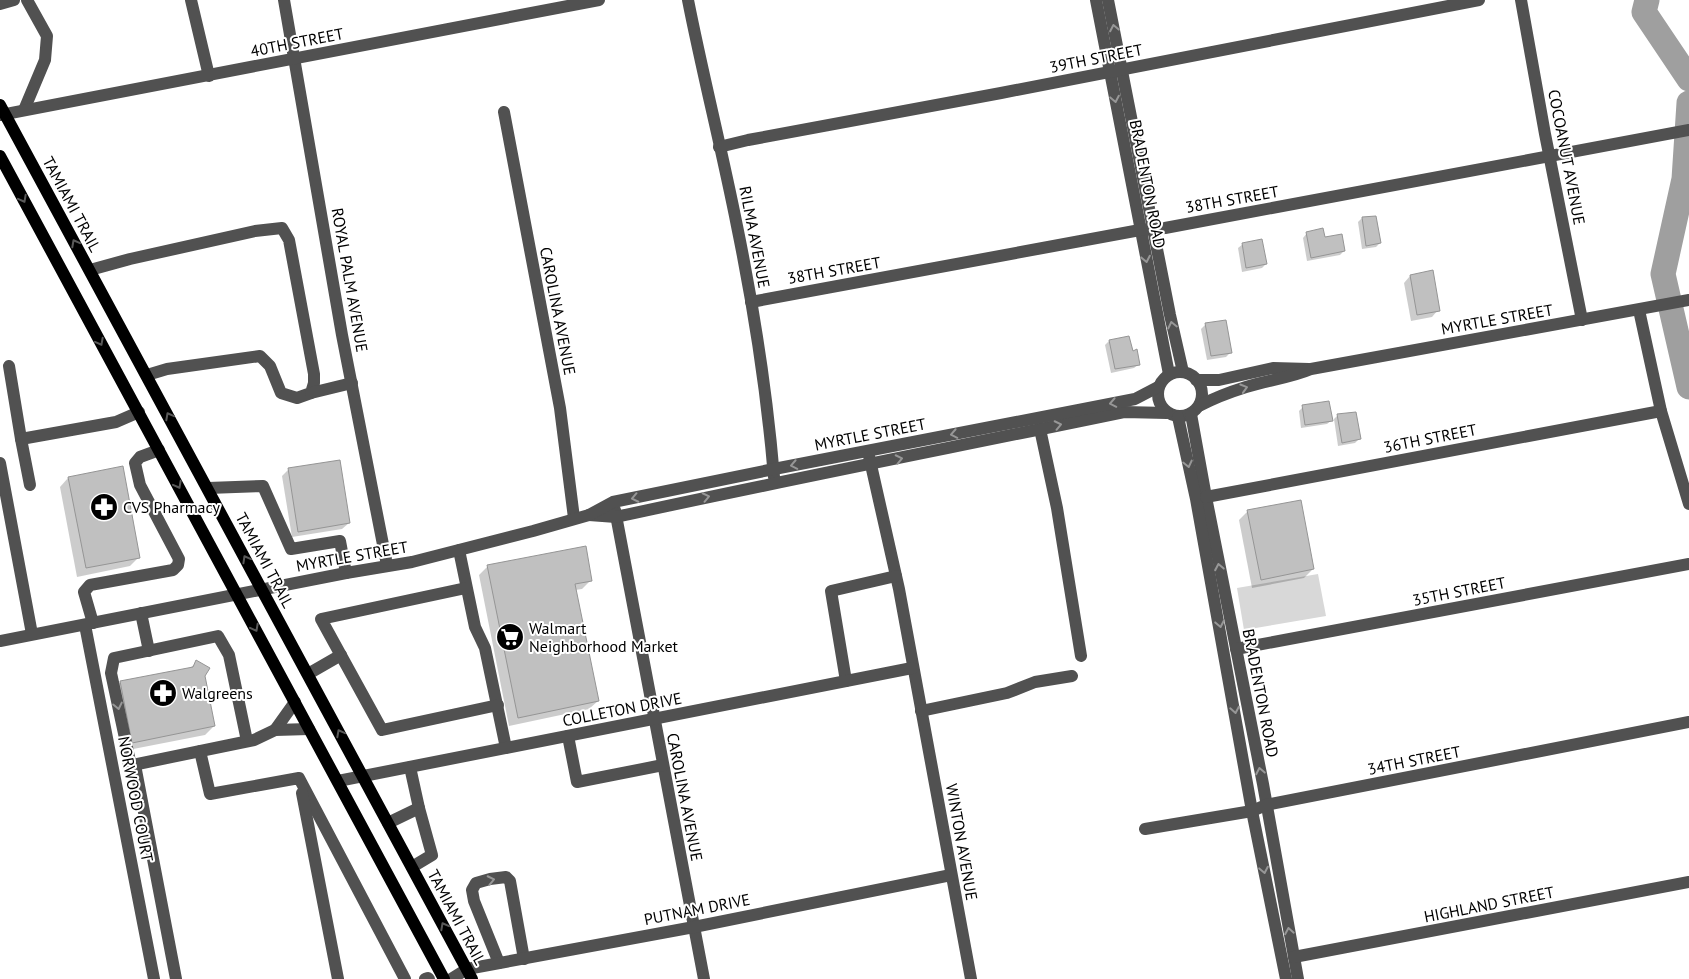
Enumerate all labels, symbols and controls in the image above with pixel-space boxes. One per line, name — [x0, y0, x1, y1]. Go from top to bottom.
street label: 40TH STREET — [249, 23, 345, 61]
one-way arrow — [1109, 23, 1119, 32]
street label: 39TH STREET — [1048, 39, 1144, 77]
street label: COCOANUT AVENUE — [1544, 88, 1590, 226]
one-way arrow — [1110, 95, 1120, 104]
street label: BRADENTON ROAD — [1126, 118, 1170, 250]
street label: TAMIAMI TRAIL — [38, 153, 106, 255]
street label: 38TH STREET — [1184, 181, 1280, 217]
street label: RILMA AVENUE — [735, 184, 775, 290]
one-way arrow — [17, 193, 27, 202]
street label: ROYAL PALM AVENUE — [327, 206, 373, 354]
one-way arrow — [71, 239, 81, 248]
street label: CAROLINA AVENUE — [536, 245, 580, 377]
street label: 38TH STREET — [786, 252, 882, 288]
one-way arrow — [1140, 255, 1151, 263]
street label: MYRTLE STREET — [1440, 299, 1555, 339]
one-way arrow — [1167, 320, 1178, 329]
one-way arrow — [94, 336, 104, 345]
one-way arrow — [1239, 383, 1247, 393]
one-way arrow — [1109, 398, 1117, 408]
one-way arrow — [165, 412, 175, 421]
street label: MYRTLE STREET — [813, 413, 928, 455]
street label: 36TH STREET — [1382, 419, 1478, 457]
one-way arrow — [1054, 421, 1063, 431]
one-way arrow — [949, 429, 958, 439]
one-way arrow — [895, 454, 904, 464]
one-way arrow — [790, 459, 798, 470]
one-way arrow — [1182, 460, 1193, 469]
one-way arrow — [172, 479, 182, 488]
pharmacy icon: CVS Pharmacy — [89, 492, 119, 522]
one-way arrow — [630, 492, 639, 503]
one-way arrow — [701, 492, 710, 503]
place label: CVS Pharmacy — [123, 497, 221, 517]
street label: TAMIAMI TRAIL — [231, 509, 299, 611]
street label: MYRTLE STREET — [295, 536, 410, 576]
one-way arrow — [243, 555, 253, 564]
one-way arrow — [1215, 563, 1225, 571]
street label: 35TH STREET — [1411, 572, 1507, 610]
place label: Walmart Neighborhood Market — [529, 618, 679, 656]
one-way arrow — [1214, 619, 1224, 628]
one-way arrow — [249, 622, 259, 631]
supermarket icon: Walmart Neighborhood Market — [495, 622, 525, 652]
street label: BRADENTON ROAD — [1239, 627, 1283, 759]
pharmacy icon: Walgreens — [148, 678, 178, 708]
place label: Walgreens — [182, 683, 253, 703]
street label: COLLETON DRIVE — [561, 688, 683, 730]
one-way arrow — [112, 702, 123, 711]
one-way arrow — [1230, 706, 1240, 715]
one-way arrow — [336, 729, 346, 738]
street label: CAROLINA AVENUE — [663, 731, 707, 863]
street label: NORWOOD COURT — [114, 734, 158, 864]
street label: 34TH STREET — [1366, 741, 1462, 779]
one-way arrow — [1256, 767, 1266, 776]
street label: WINTON AVENUE — [942, 782, 982, 902]
street label: TAMIAMI TRAIL — [423, 866, 491, 968]
one-way arrow — [1258, 866, 1269, 875]
one-way arrow — [486, 875, 495, 885]
street label: HIGHLAND STREET — [1422, 882, 1556, 926]
street label: PUTNAM DRIVE — [642, 889, 752, 929]
one-way arrow — [440, 923, 450, 932]
one-way arrow — [1285, 927, 1295, 935]

